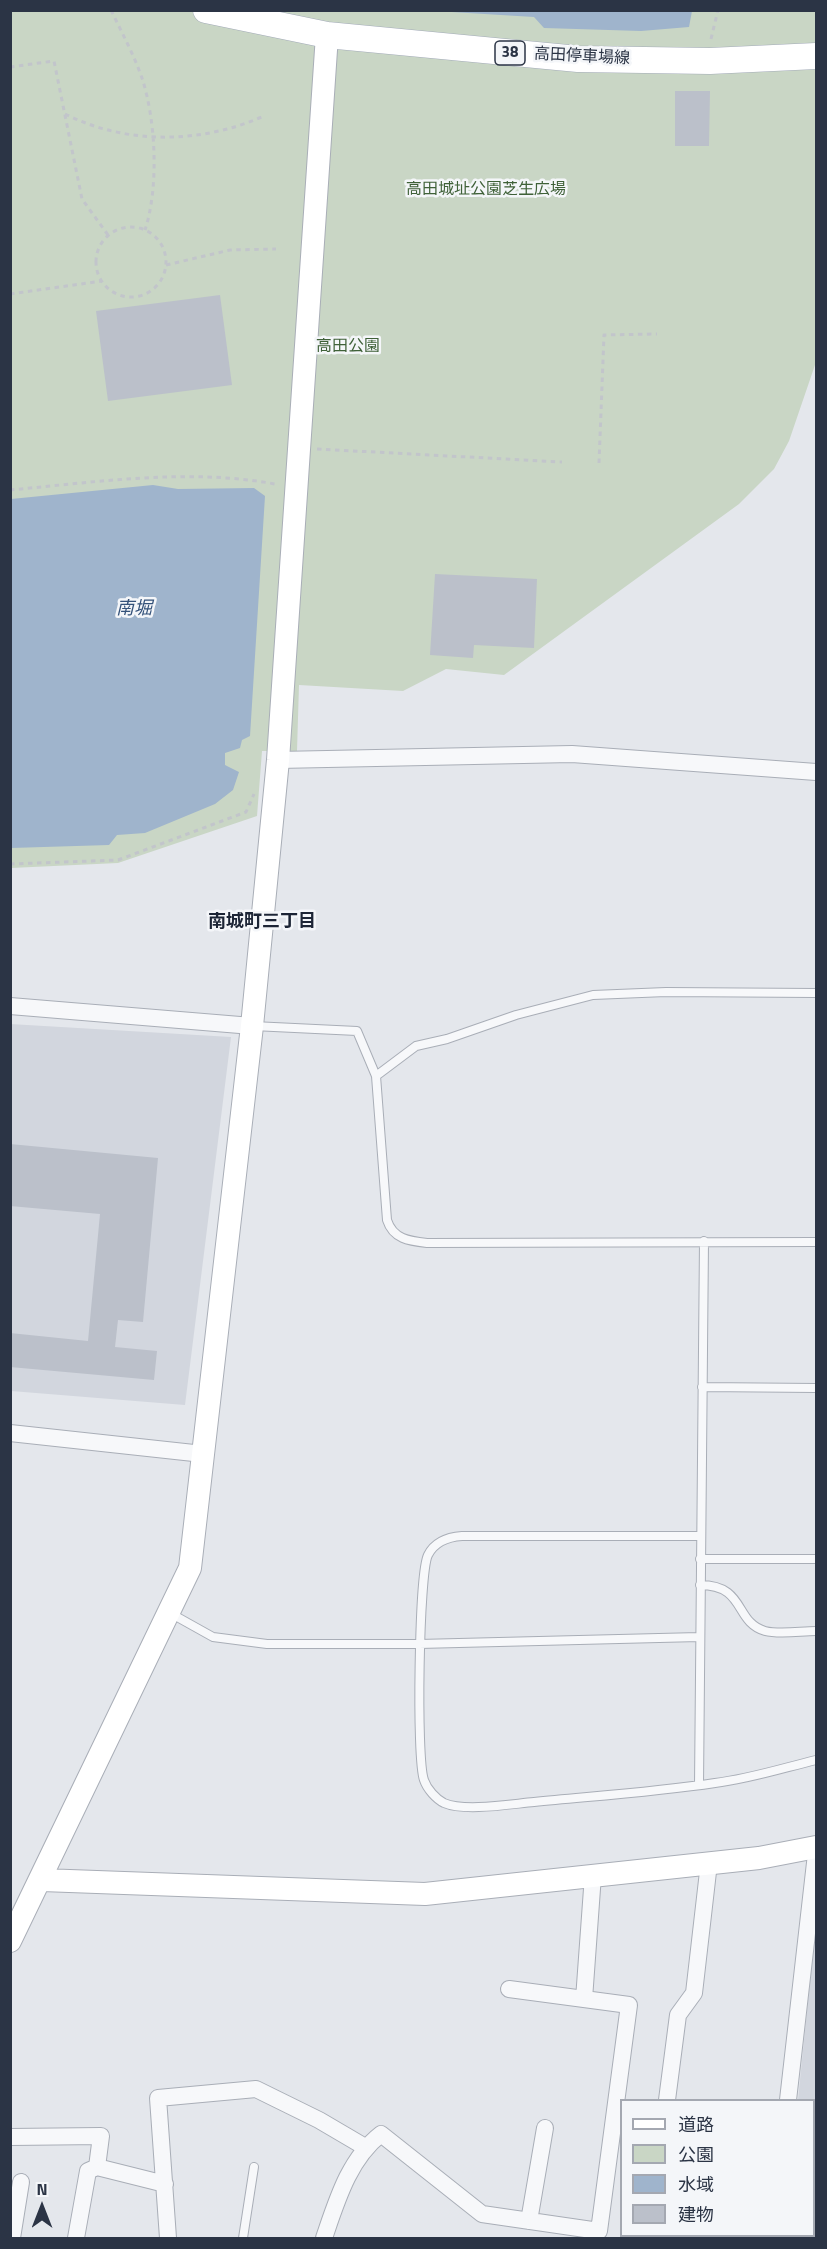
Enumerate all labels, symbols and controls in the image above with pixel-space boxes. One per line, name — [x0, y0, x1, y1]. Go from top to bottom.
road number: 38 — [495, 41, 525, 65]
street label: 高田停車場線 — [534, 45, 630, 69]
park label: 高田城址公園芝生広場 — [406, 180, 566, 200]
park label: 高田公園 — [316, 337, 380, 357]
water label: 南堀 — [116, 599, 152, 621]
district label: 南城町三丁目 — [208, 912, 316, 934]
legend — [620, 2099, 815, 2237]
text: 道路 — [678, 2111, 714, 2138]
text: 公園 — [678, 2141, 714, 2168]
text: 水域 — [678, 2171, 714, 2198]
north arrow — [12, 2177, 72, 2237]
text: N — [36, 2177, 48, 2201]
text: 建物 — [678, 2201, 714, 2228]

